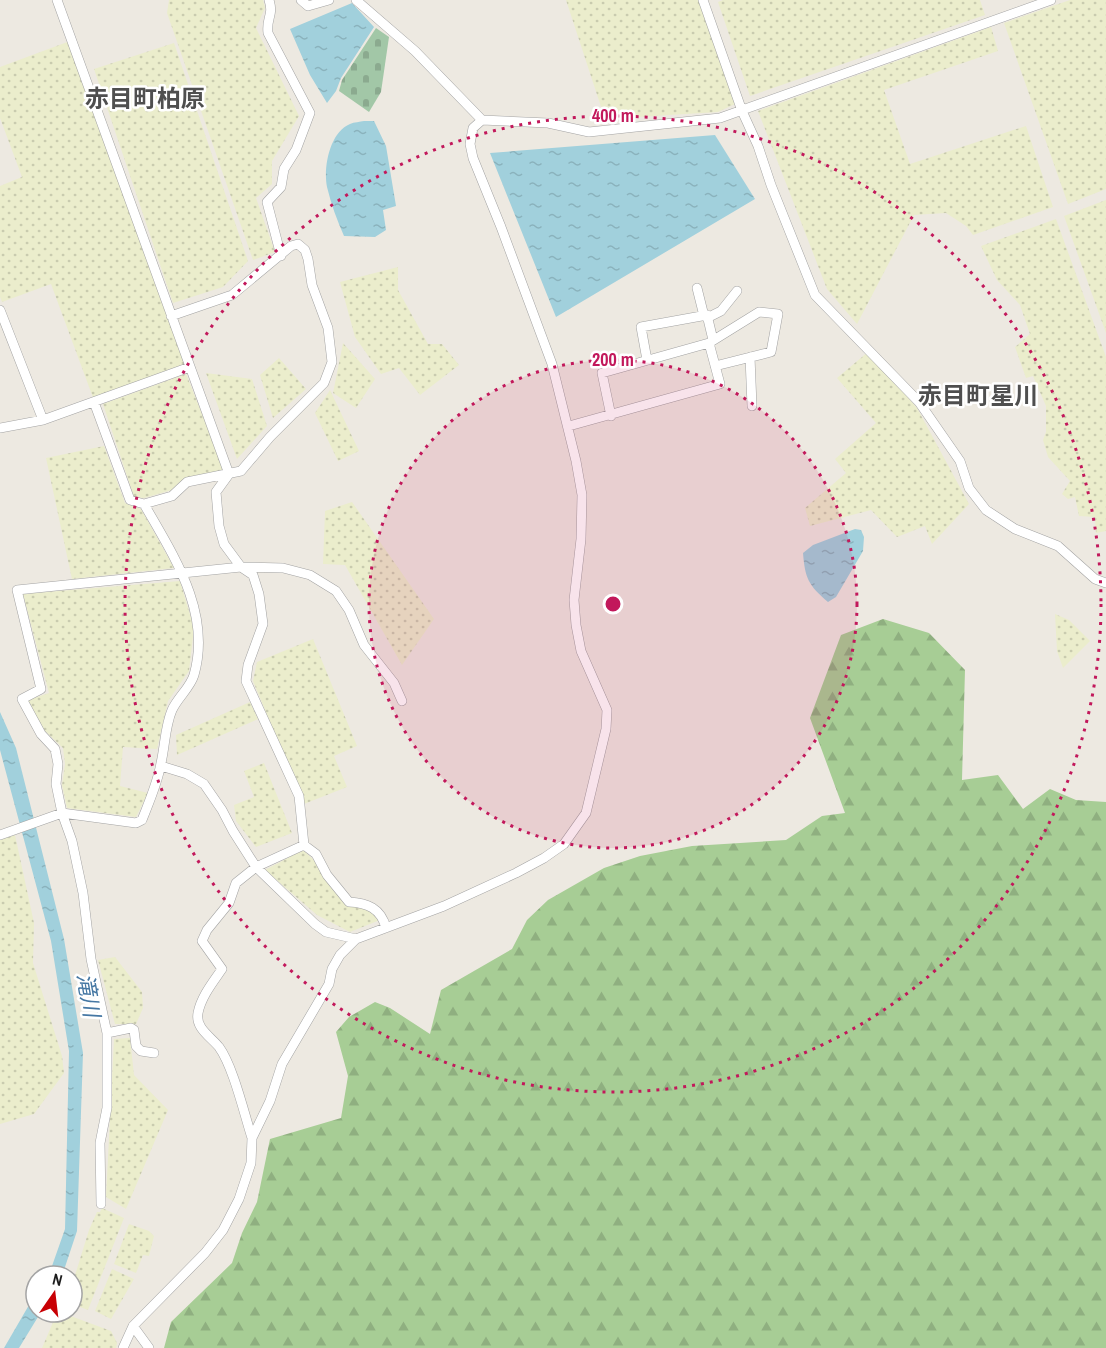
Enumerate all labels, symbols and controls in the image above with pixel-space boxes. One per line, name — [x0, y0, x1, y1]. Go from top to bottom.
district label: 赤目町柏原 — [85, 82, 205, 114]
text: 400 m — [592, 103, 634, 128]
text: 200 m — [592, 347, 634, 372]
district label: 赤目町星川 — [918, 379, 1038, 411]
centre of rings — [603, 594, 623, 614]
water label: 滝川 — [70, 971, 108, 1021]
north arrow — [24, 1264, 84, 1324]
text: N — [50, 1268, 65, 1291]

